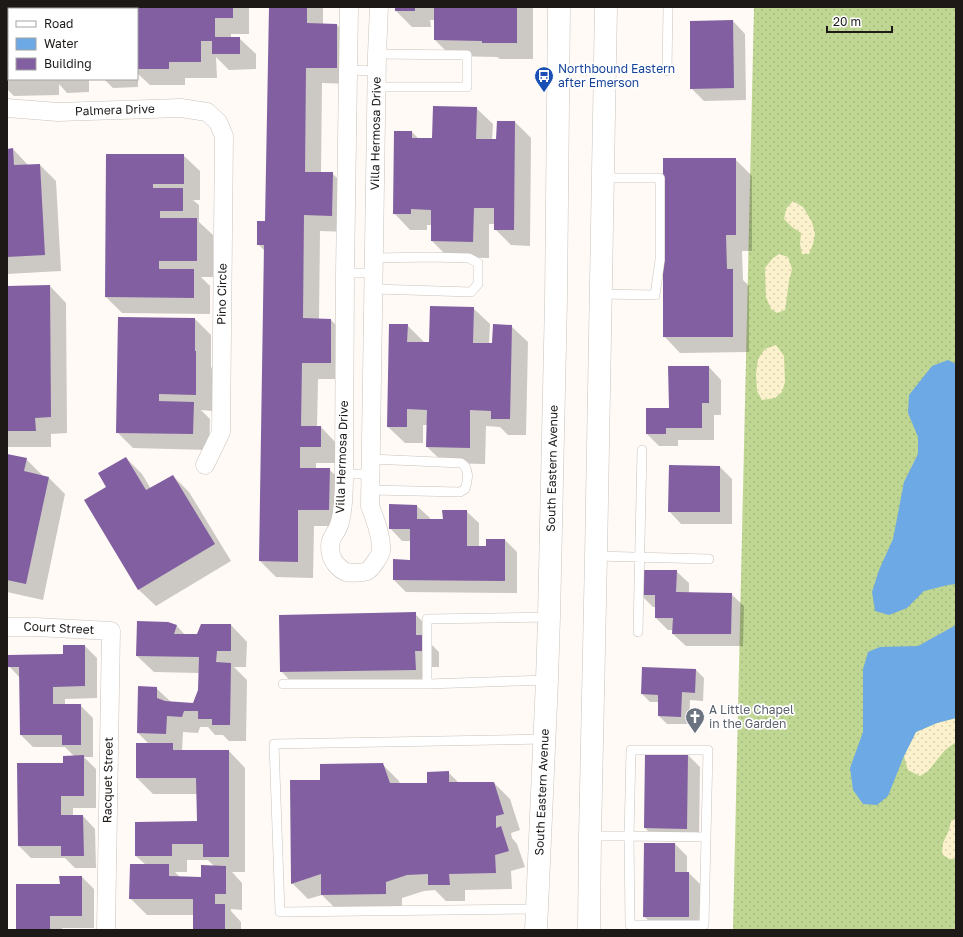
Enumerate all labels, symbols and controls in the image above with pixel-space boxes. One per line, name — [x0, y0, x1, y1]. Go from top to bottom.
legend — [8, 8, 138, 80]
scale bar — [827, 8, 892, 34]
text: 20 m — [833, 14, 861, 29]
text: Road — [44, 16, 73, 31]
text: Water — [44, 36, 78, 51]
text: Building — [44, 56, 92, 71]
place label: Northbound Eastern after Emerson — [558, 61, 675, 90]
bus stop icon: Northbound Eastern after Emerson — [533, 65, 555, 93]
street label: Villa Hermosa Drive — [367, 77, 384, 190]
street label: Palmera Drive — [75, 101, 155, 118]
street label: Pino Circle — [213, 263, 230, 325]
street label: Villa Hermosa Drive — [332, 400, 351, 514]
street label: South Eastern Avenue — [543, 405, 561, 532]
street label: Court Street — [24, 619, 95, 637]
place label: A Little Chapel in the Garden — [709, 702, 794, 731]
church icon: A Little Chapel in the Garden — [684, 706, 706, 734]
street label: South Eastern Avenue — [531, 728, 552, 856]
street label: Racquet Street — [99, 737, 116, 823]

